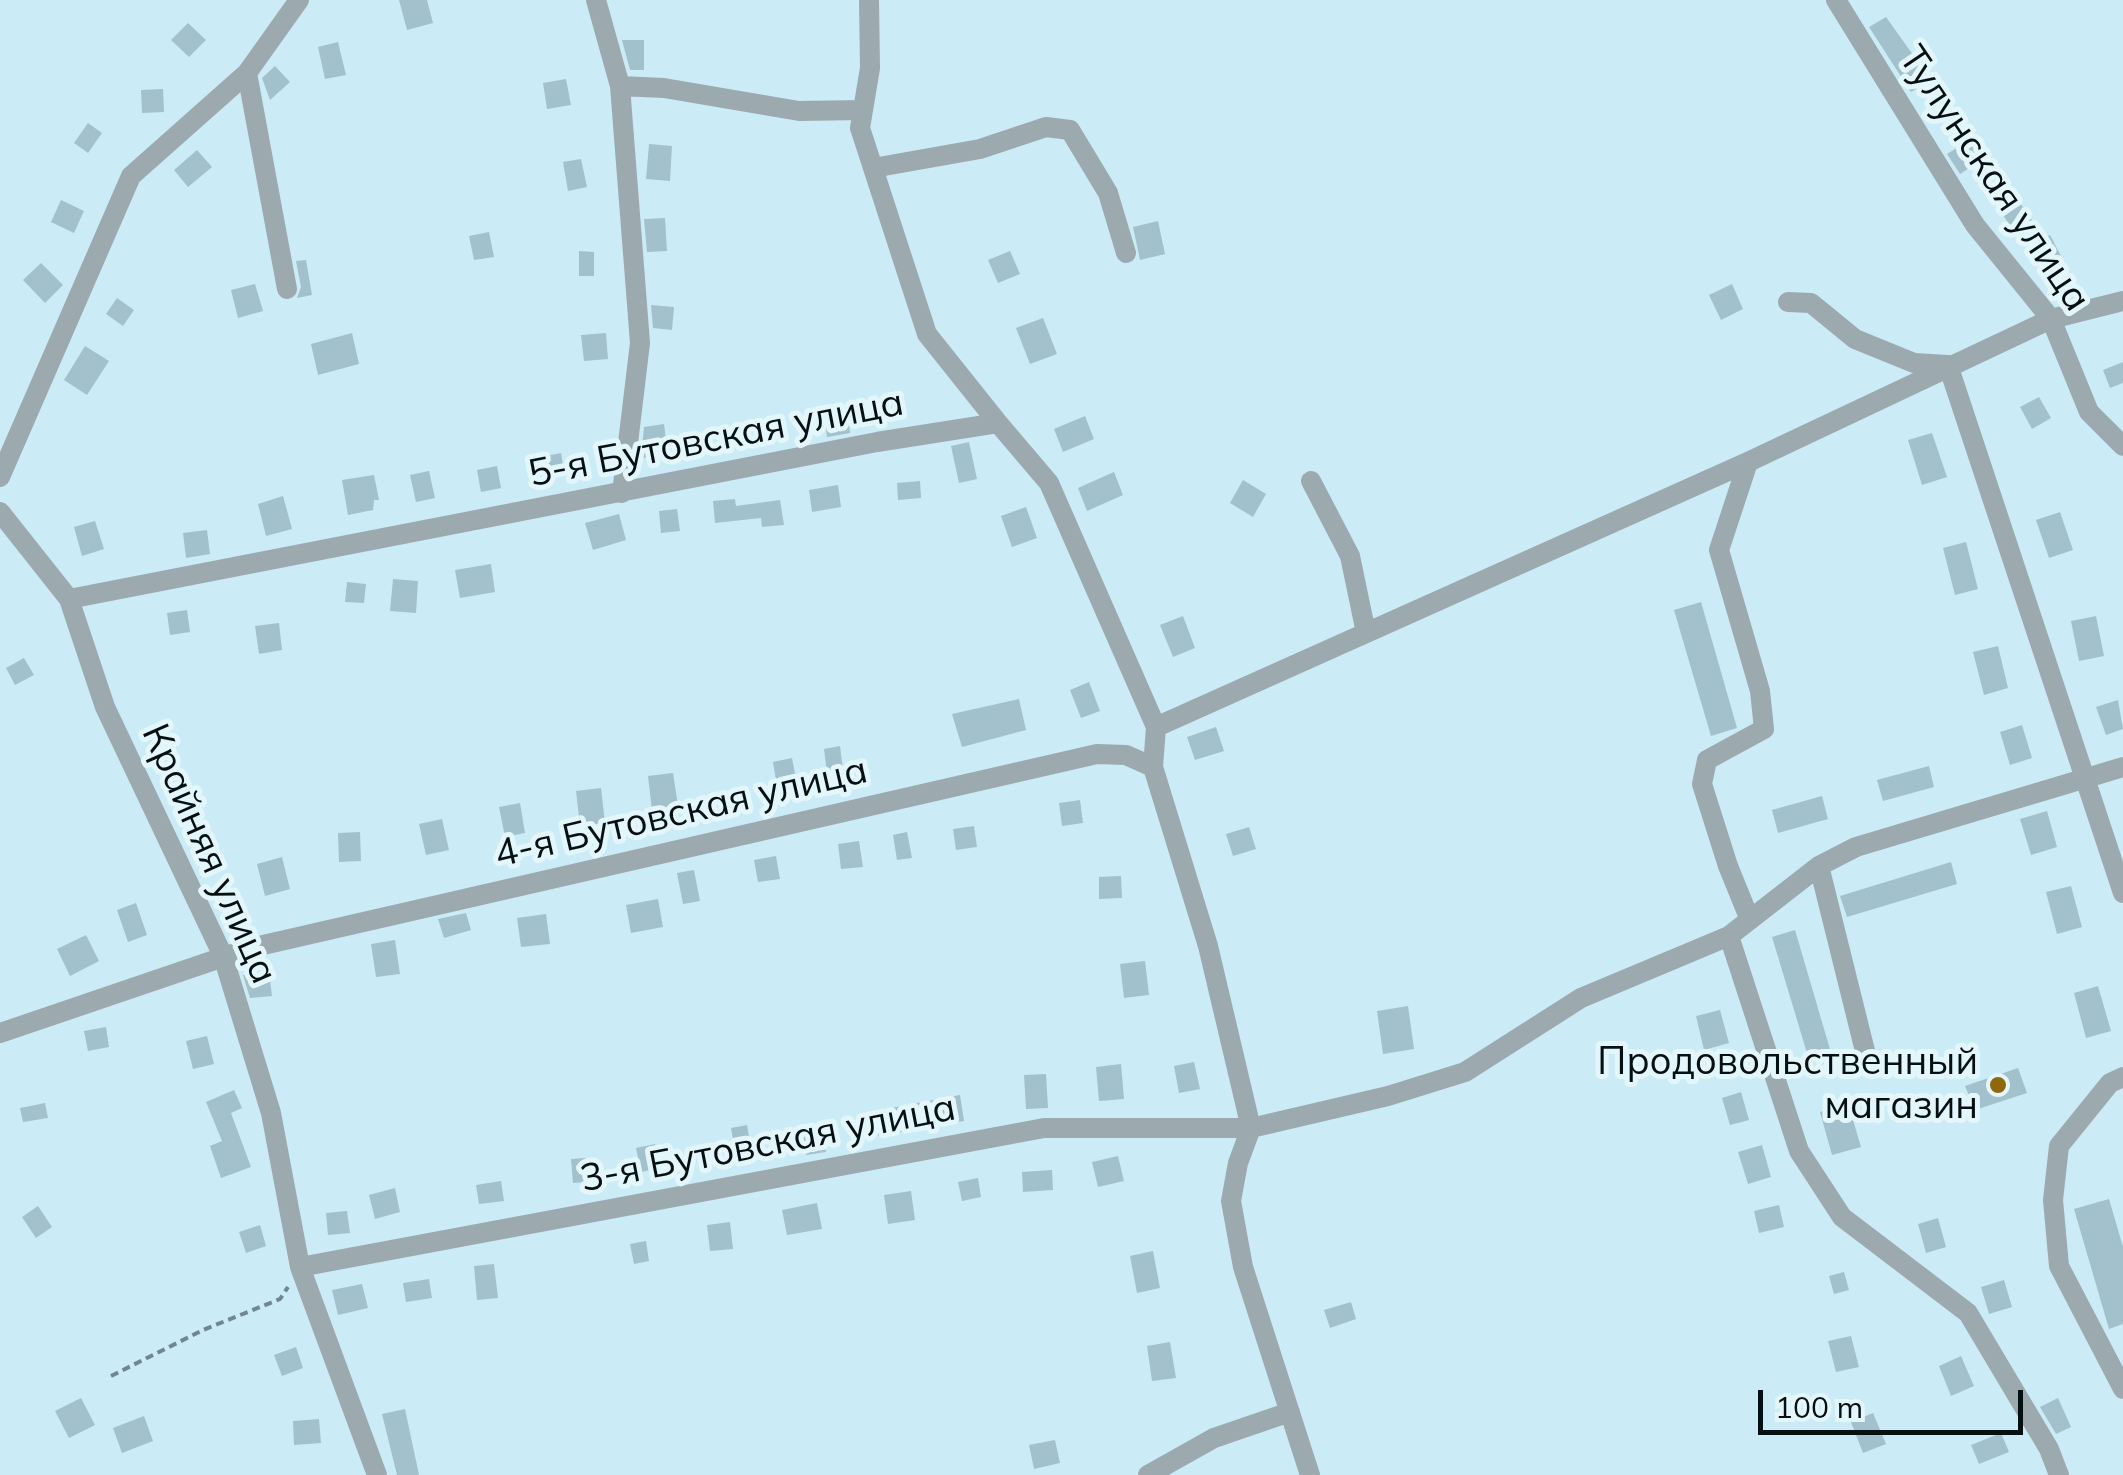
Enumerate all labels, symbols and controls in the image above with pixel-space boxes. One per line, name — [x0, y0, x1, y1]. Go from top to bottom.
street label: Тулунская улица — [1889, 38, 2099, 320]
street label: 5-я Бутовская улица — [525, 380, 907, 498]
street label: Крайняя улица — [131, 717, 287, 991]
street label: 4-я Бутовская улица — [490, 748, 872, 878]
place label: Продовольственный магазин — [1597, 1040, 1978, 1130]
marker: Продовольственный магазин — [1987, 1074, 2009, 1096]
street label: 3-я Бутовская улица — [577, 1085, 959, 1203]
scale bar — [1763, 1370, 2028, 1432]
text: 100 m — [1775, 1388, 1863, 1426]

